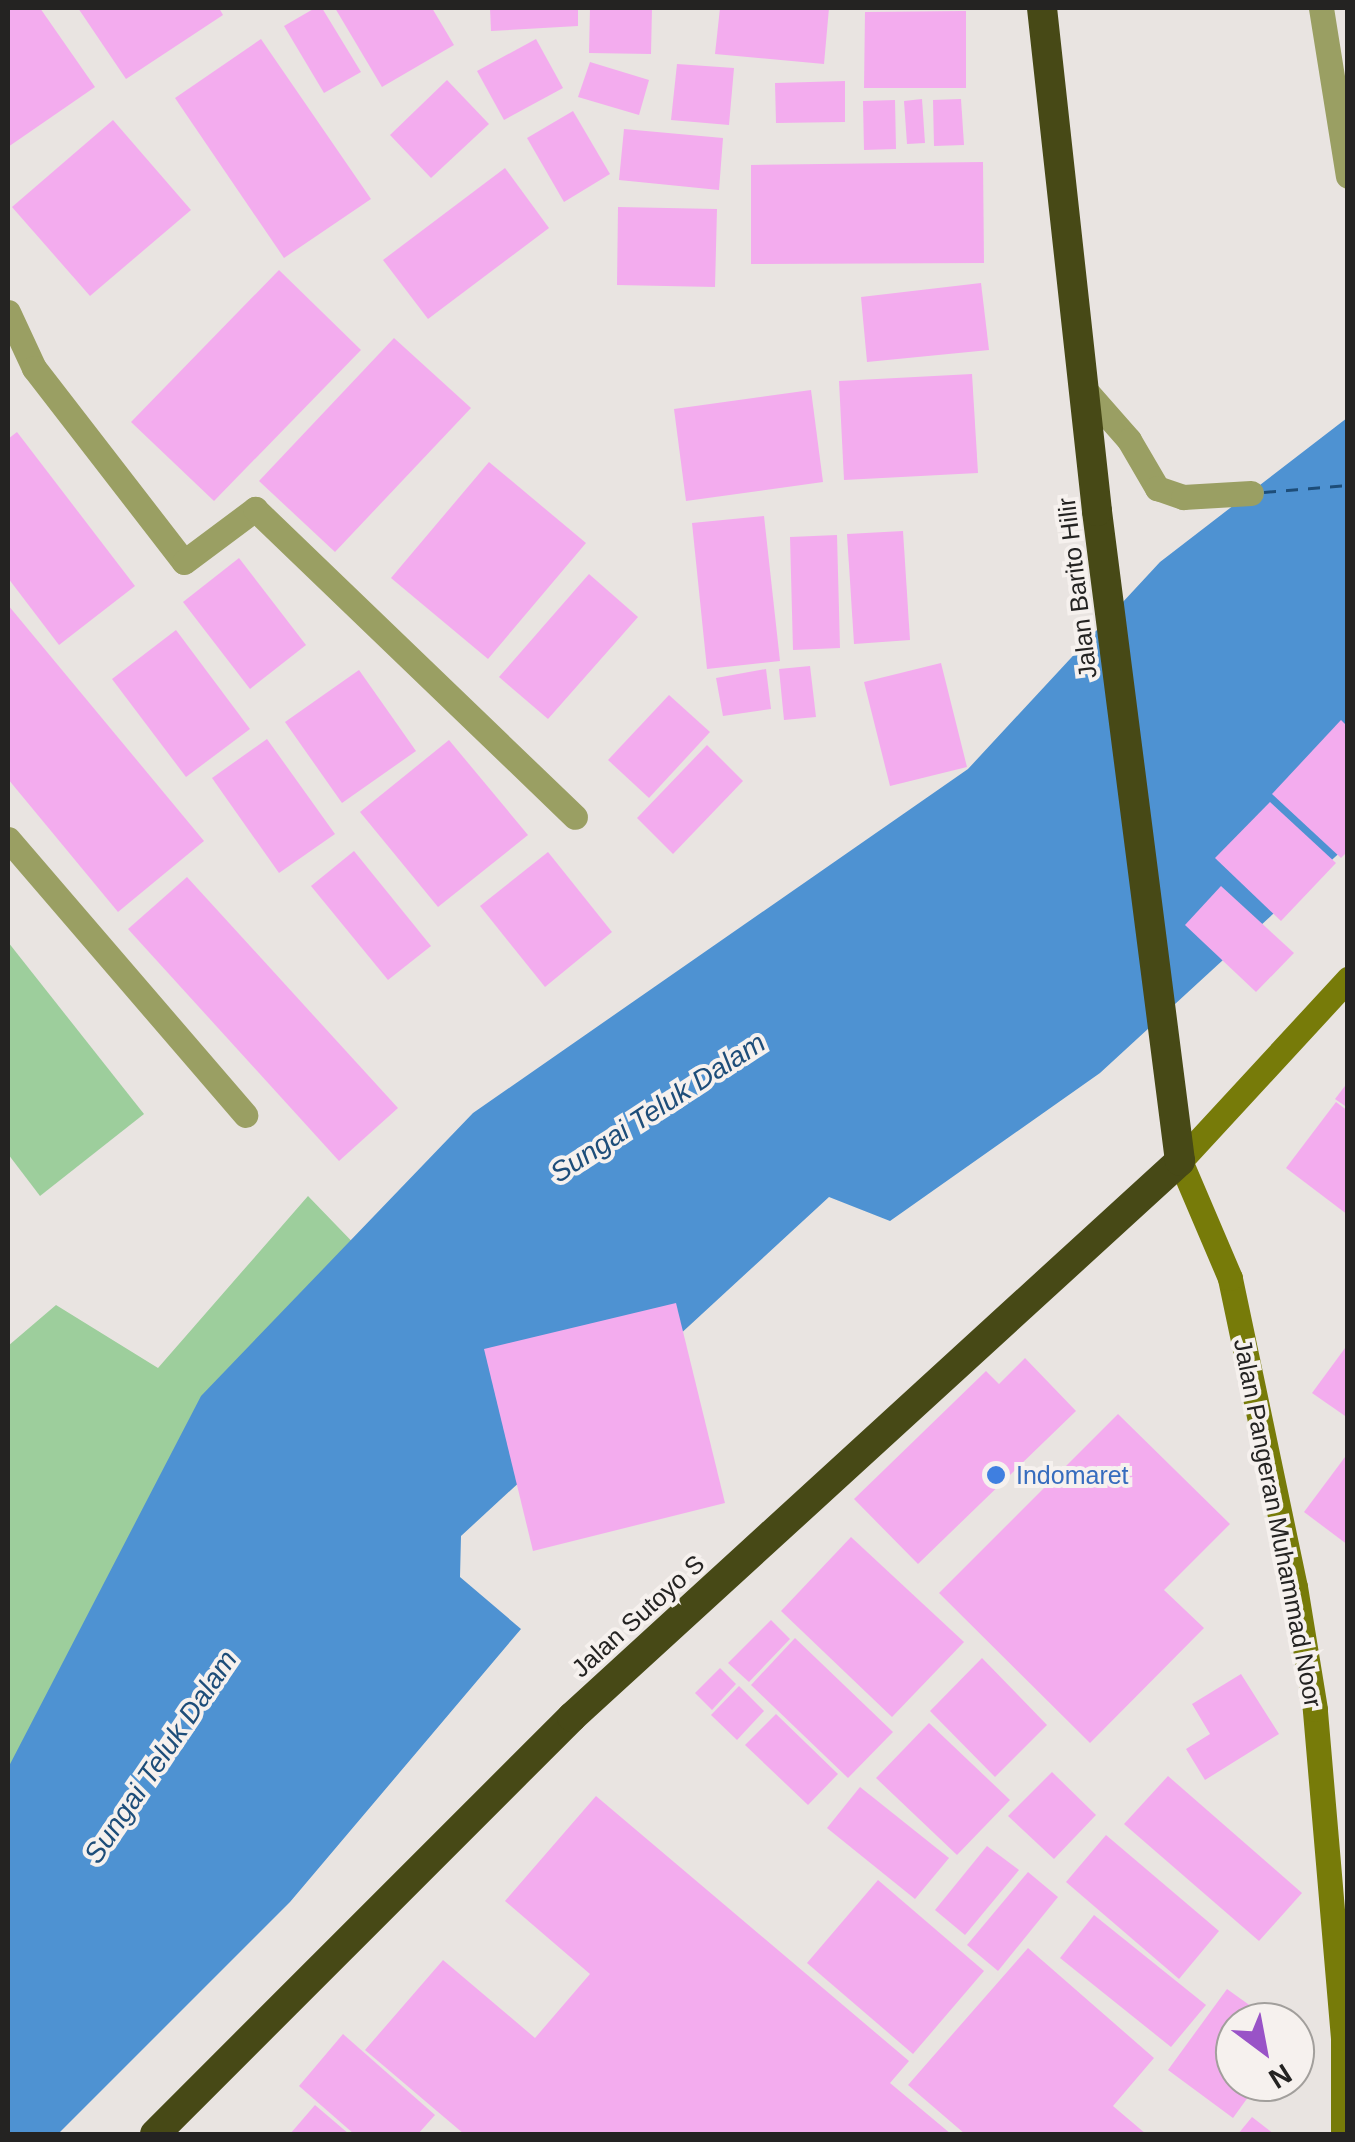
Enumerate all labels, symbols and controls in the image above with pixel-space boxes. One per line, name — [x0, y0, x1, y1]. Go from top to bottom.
street label: Jalan Barito Hilir — [1051, 496, 1103, 680]
water label: Sungai Teluk Dalam — [544, 1026, 772, 1190]
street label: Jalan Pangeran Muhammad Noor — [1227, 1336, 1329, 1710]
place label: Indomaret — [1016, 1460, 1129, 1490]
marker: Indomaret — [985, 1464, 1007, 1486]
street label: Jalan Sutoyo S — [565, 1549, 711, 1683]
water label: Sungai Teluk Dalam — [77, 1644, 245, 1870]
north arrow — [1215, 2002, 1315, 2102]
text: N — [1263, 2058, 1297, 2095]

